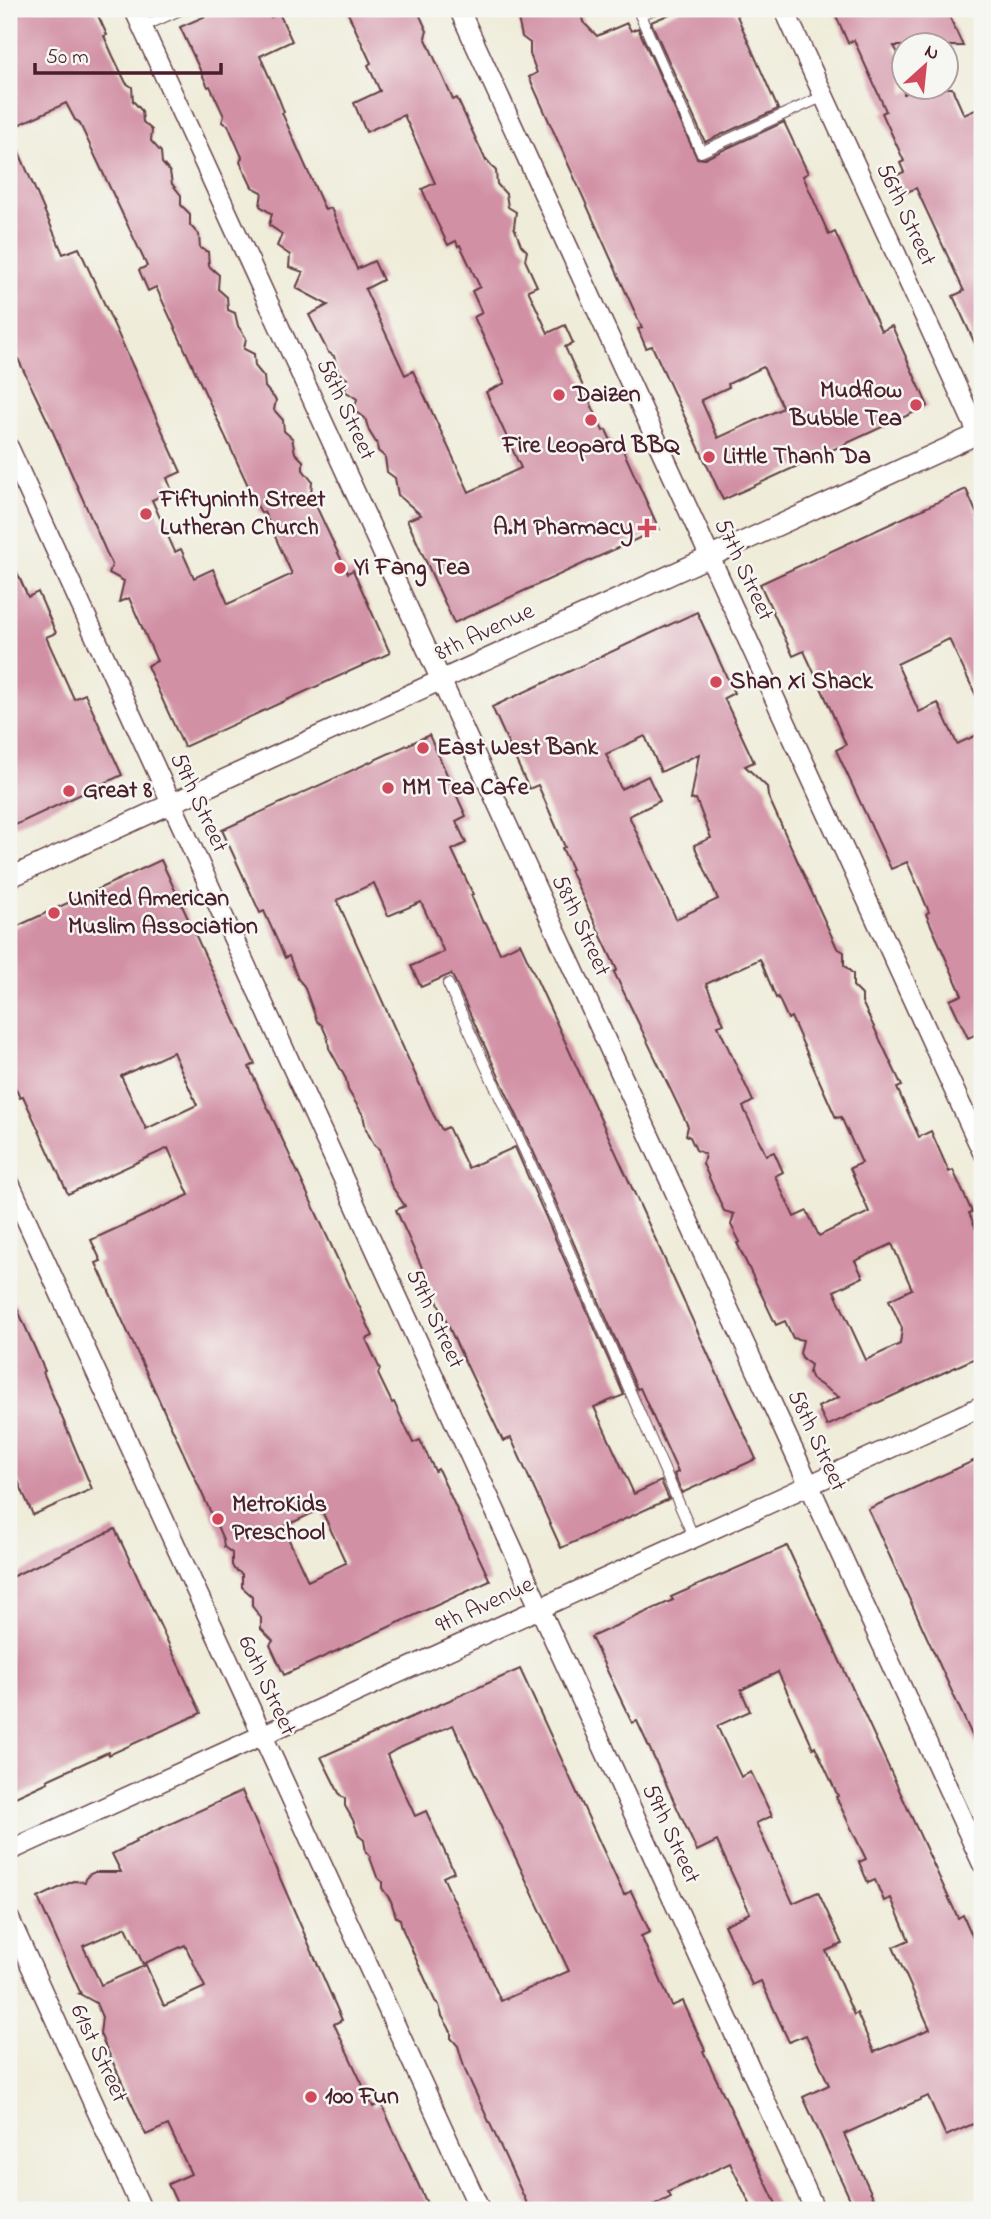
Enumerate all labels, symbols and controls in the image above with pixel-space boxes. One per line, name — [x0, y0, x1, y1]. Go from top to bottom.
scale bar — [35, 32, 220, 76]
north arrow — [890, 32, 960, 102]
text: N — [920, 38, 944, 68]
text: 50 m — [46, 43, 89, 73]
street label: 56th Street — [866, 158, 944, 272]
street label: 58th Street — [306, 353, 384, 467]
place label: Mudflow Bubble Tea — [789, 374, 902, 437]
place label: Daizen — [572, 378, 641, 413]
marker: Daizen — [551, 387, 567, 403]
marker: Mudflow Bubble Tea — [908, 397, 924, 413]
marker: Fire Leopard BBQ — [583, 412, 599, 428]
place label: Fire Leopard BBQ — [502, 429, 681, 464]
place label: Little Thanh Da — [723, 440, 871, 475]
marker: Little Thanh Da — [701, 449, 717, 465]
place label: Fiftyninth Street Lutheran Church — [159, 483, 326, 546]
marker: Fiftyninth Street Lutheran Church — [138, 506, 154, 522]
place label: A.M Pharmacy — [493, 511, 633, 547]
street label: 57th Street — [704, 513, 782, 627]
marker: A.M Pharmacy — [639, 520, 655, 536]
place label: Yi Fang Tea — [353, 551, 470, 587]
marker: Yi Fang Tea — [332, 560, 348, 576]
street label: 8th Avenue — [429, 595, 541, 671]
place label: Shan Xi Shack — [730, 665, 873, 700]
marker: Shan Xi Shack — [708, 674, 724, 690]
place label: East West Bank — [437, 731, 598, 766]
marker: East West Bank — [415, 740, 431, 756]
street label: 59th Street — [160, 747, 236, 859]
place label: MM Tea Cafe — [402, 771, 530, 806]
place label: Great 8 — [83, 774, 152, 809]
marker: MM Tea Cafe — [380, 780, 396, 796]
marker: Great 8 — [61, 783, 77, 799]
street label: 58th Street — [541, 869, 619, 983]
place label: United American Muslim Association — [68, 882, 258, 945]
marker: United American Muslim Association — [46, 905, 62, 921]
street label: 59th Street — [396, 1263, 472, 1375]
street label: 58th Street — [777, 1384, 855, 1498]
place label: MetroKids Preschool — [232, 1488, 327, 1551]
marker: MetroKids Preschool — [210, 1511, 226, 1527]
street label: 9th Avenue — [430, 1568, 540, 1644]
street label: 60th Street — [228, 1630, 304, 1742]
street label: 59th Street — [632, 1778, 708, 1890]
street label: 61st Street — [60, 1999, 136, 2109]
place label: 100 Fun — [325, 2080, 399, 2115]
marker: 100 Fun — [303, 2089, 319, 2105]

